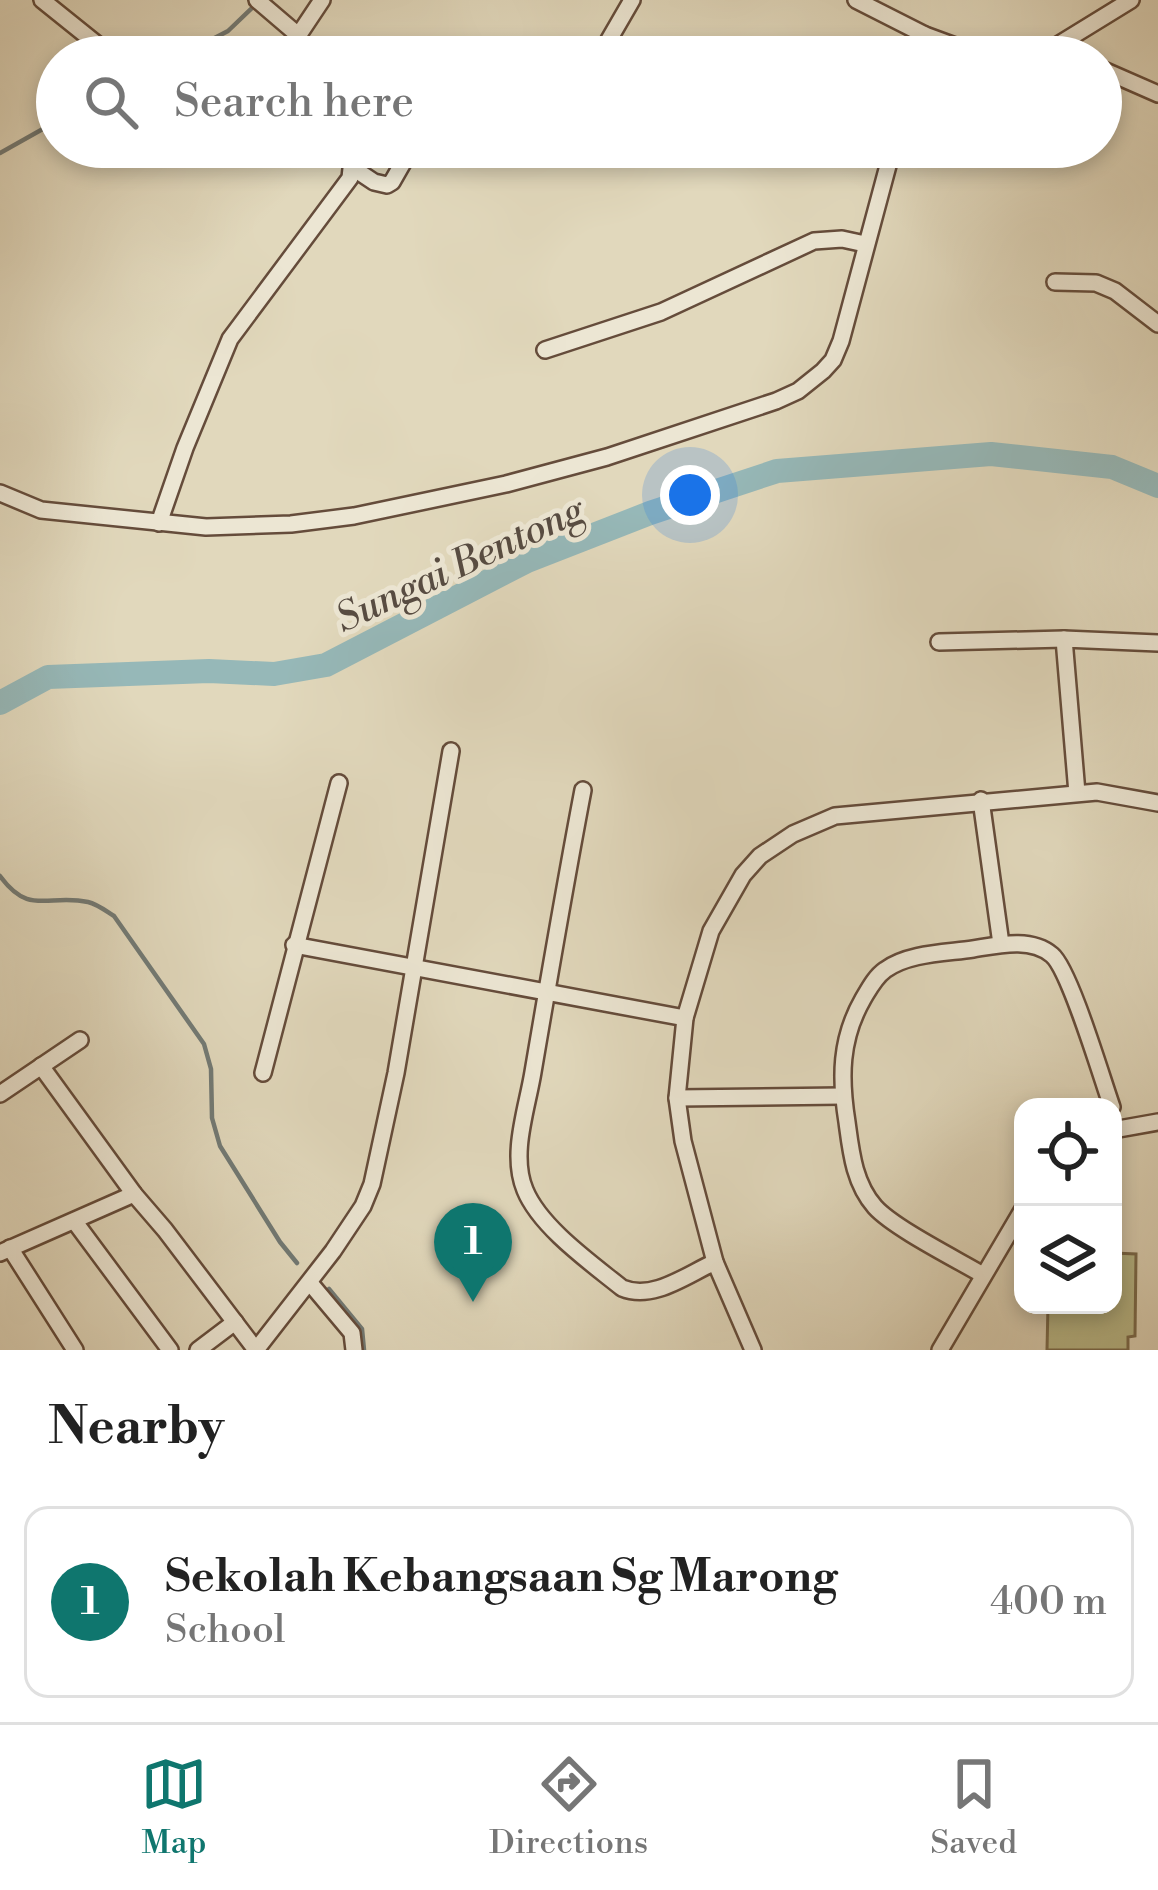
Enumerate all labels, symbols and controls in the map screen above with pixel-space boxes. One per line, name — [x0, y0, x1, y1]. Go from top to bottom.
search box — [36, 36, 1122, 168]
icon: search — [78, 69, 144, 135]
text: Search here — [174, 74, 414, 131]
your location — [660, 465, 720, 525]
water label: Sungai Bentong — [328, 485, 594, 644]
map controls — [1014, 1098, 1122, 1314]
button: locate — [1014, 1098, 1122, 1206]
pin: 1 — [434, 1203, 512, 1302]
button: layers — [1014, 1206, 1122, 1314]
text: Nearby — [48, 1396, 224, 1460]
text: Sekolah Kebangsaan Sg Marong — [165, 1549, 838, 1606]
text: 1 — [81, 1578, 99, 1627]
text: 400 m — [990, 1578, 1107, 1627]
text: School — [165, 1606, 285, 1655]
tab: Map — [141, 1751, 207, 1864]
tab: Directions — [489, 1751, 648, 1864]
tab: Saved — [930, 1751, 1017, 1864]

